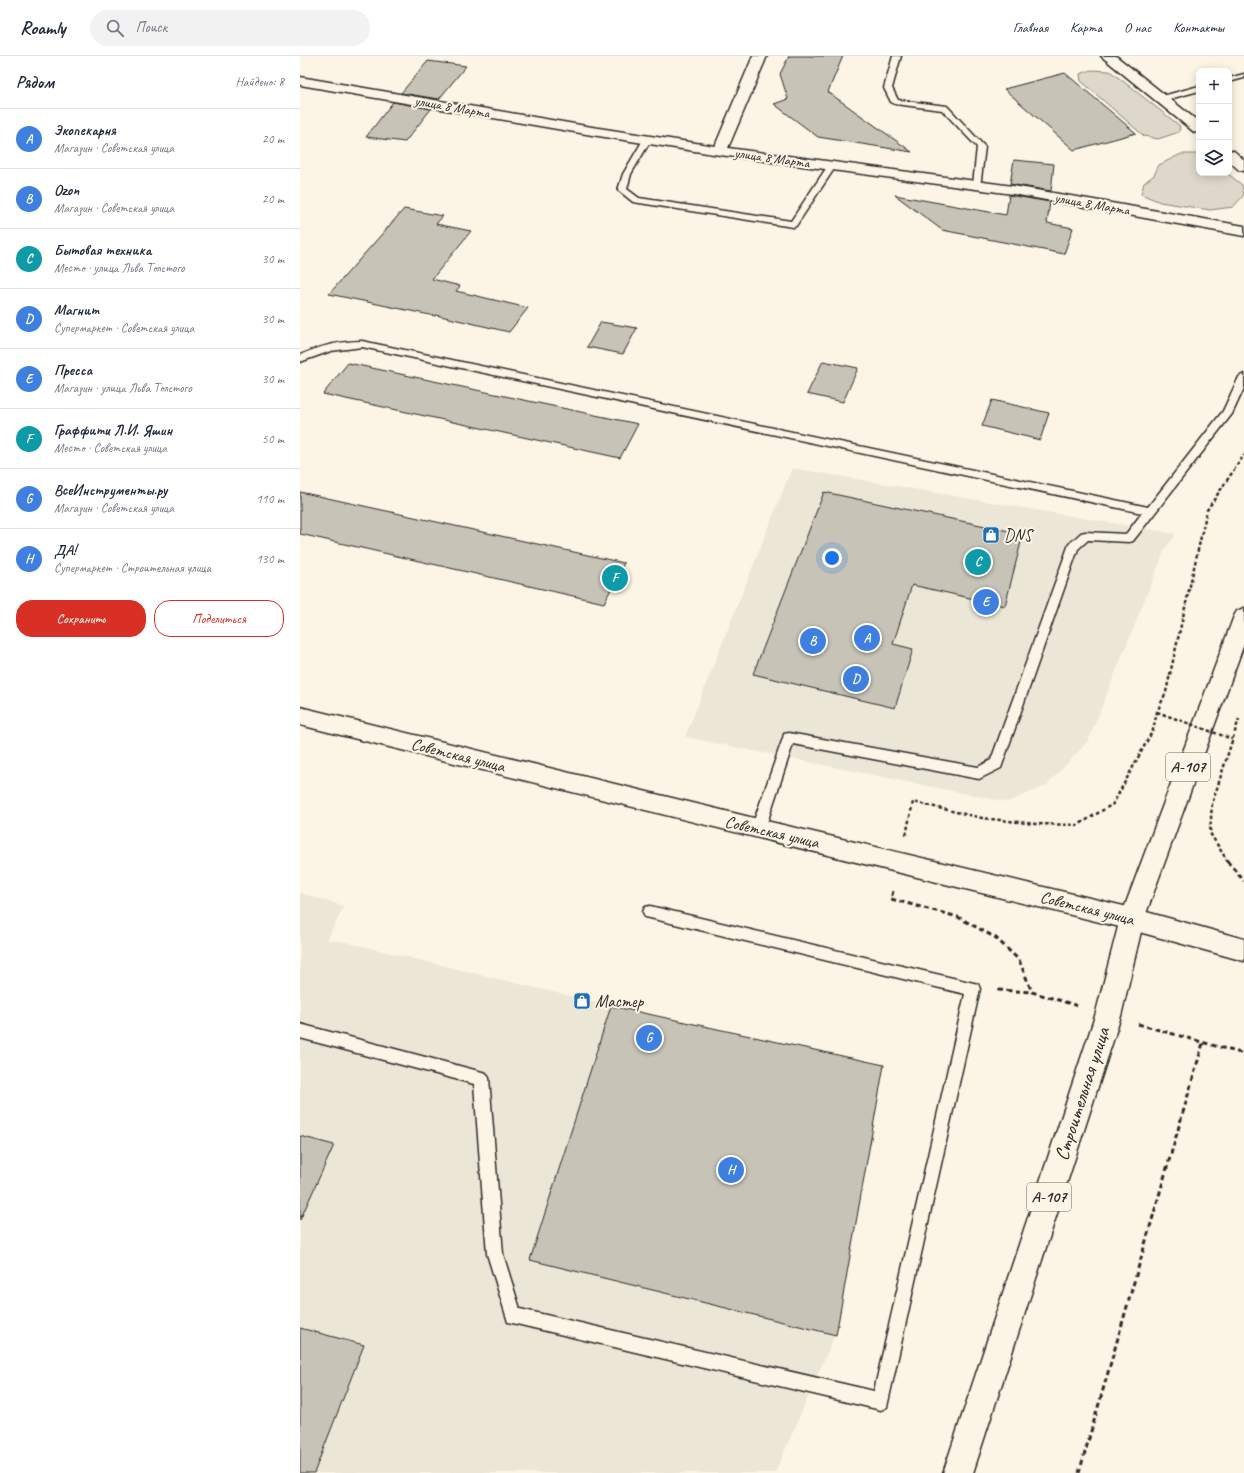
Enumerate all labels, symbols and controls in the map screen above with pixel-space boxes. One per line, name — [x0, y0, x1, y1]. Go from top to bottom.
search box — [90, 10, 370, 46]
text: Roamly — [20, 16, 66, 40]
icon: search — [104, 17, 126, 39]
text: Поиск — [136, 18, 167, 37]
text: Главная — [1013, 19, 1048, 36]
text: Карта — [1070, 19, 1102, 36]
text: О нас — [1124, 19, 1151, 36]
text: Контакты — [1173, 19, 1224, 36]
map controls — [1196, 68, 1232, 176]
button: + — [1196, 68, 1232, 104]
text: Рядом — [16, 72, 54, 93]
text: Найдено: 8 — [236, 74, 284, 90]
street label: улица 8 Марта — [412, 92, 492, 122]
button: − — [1196, 104, 1232, 140]
text: Экопекарня — [54, 121, 116, 140]
text: A — [26, 131, 32, 147]
text: 20 m — [262, 131, 284, 147]
text: Магазин · Советская улица — [54, 140, 174, 156]
button: layers — [1196, 140, 1232, 176]
street label: улица 8 Марта — [732, 144, 812, 172]
text: Ozon — [54, 181, 79, 200]
street label: улица 8 Марта — [1052, 189, 1132, 219]
text: B — [26, 191, 32, 207]
text: 20 m — [262, 191, 284, 207]
text: Магазин · Советская улица — [54, 200, 174, 216]
text: Бытовая техника — [54, 241, 151, 260]
text: C — [26, 251, 32, 267]
text: 30 m — [262, 251, 284, 267]
text: Место · улица Льва Толстого — [54, 260, 185, 276]
text: Магнит — [54, 301, 99, 320]
text: D — [25, 311, 33, 327]
text: 30 m — [262, 311, 284, 327]
text: Супермаркет · Советская улица — [54, 320, 194, 336]
text: Пресса — [54, 361, 92, 380]
text: E — [26, 371, 32, 387]
text: 30 m — [262, 371, 284, 387]
text: Магазин · улица Льва Толстого — [54, 380, 192, 396]
text: Граффити Л.И. Яшин — [54, 421, 172, 440]
text: F — [26, 431, 32, 447]
text: 50 m — [262, 431, 284, 447]
text: Место · Советская улица — [54, 440, 167, 456]
text: ВсеИнструменты.ру — [54, 481, 167, 500]
text: G — [26, 491, 32, 507]
text: 110 m — [256, 491, 284, 507]
text: Магазин · Советская улица — [54, 500, 174, 516]
shop icon: DNS — [981, 525, 1001, 545]
place label: DNS — [1004, 525, 1034, 546]
text: ДА! — [54, 541, 76, 560]
pin: C — [965, 547, 991, 577]
your location — [822, 548, 842, 568]
text: H — [25, 551, 33, 567]
text: 130 m — [256, 551, 284, 567]
text: Супермаркет · Строительная улица — [54, 560, 211, 576]
pin: F — [602, 563, 628, 593]
pin: E — [973, 587, 999, 617]
button: Сохранить — [16, 600, 146, 637]
button: Поделиться — [154, 600, 284, 637]
pin: A — [854, 623, 880, 653]
pin: B — [800, 626, 826, 656]
pin: D — [843, 664, 869, 694]
street label: Советская улица — [409, 733, 509, 777]
road number: А-107 — [1166, 753, 1210, 781]
street label: Советская улица — [723, 811, 823, 853]
street label: Советская улица — [1038, 886, 1138, 930]
shop icon: Мастер — [572, 991, 592, 1011]
place label: Мастер — [595, 991, 645, 1012]
street label: Строительная улица — [1049, 1022, 1116, 1164]
pin: G — [636, 1023, 662, 1053]
pin: H — [718, 1155, 744, 1185]
road number: А-107 — [1027, 1183, 1071, 1211]

